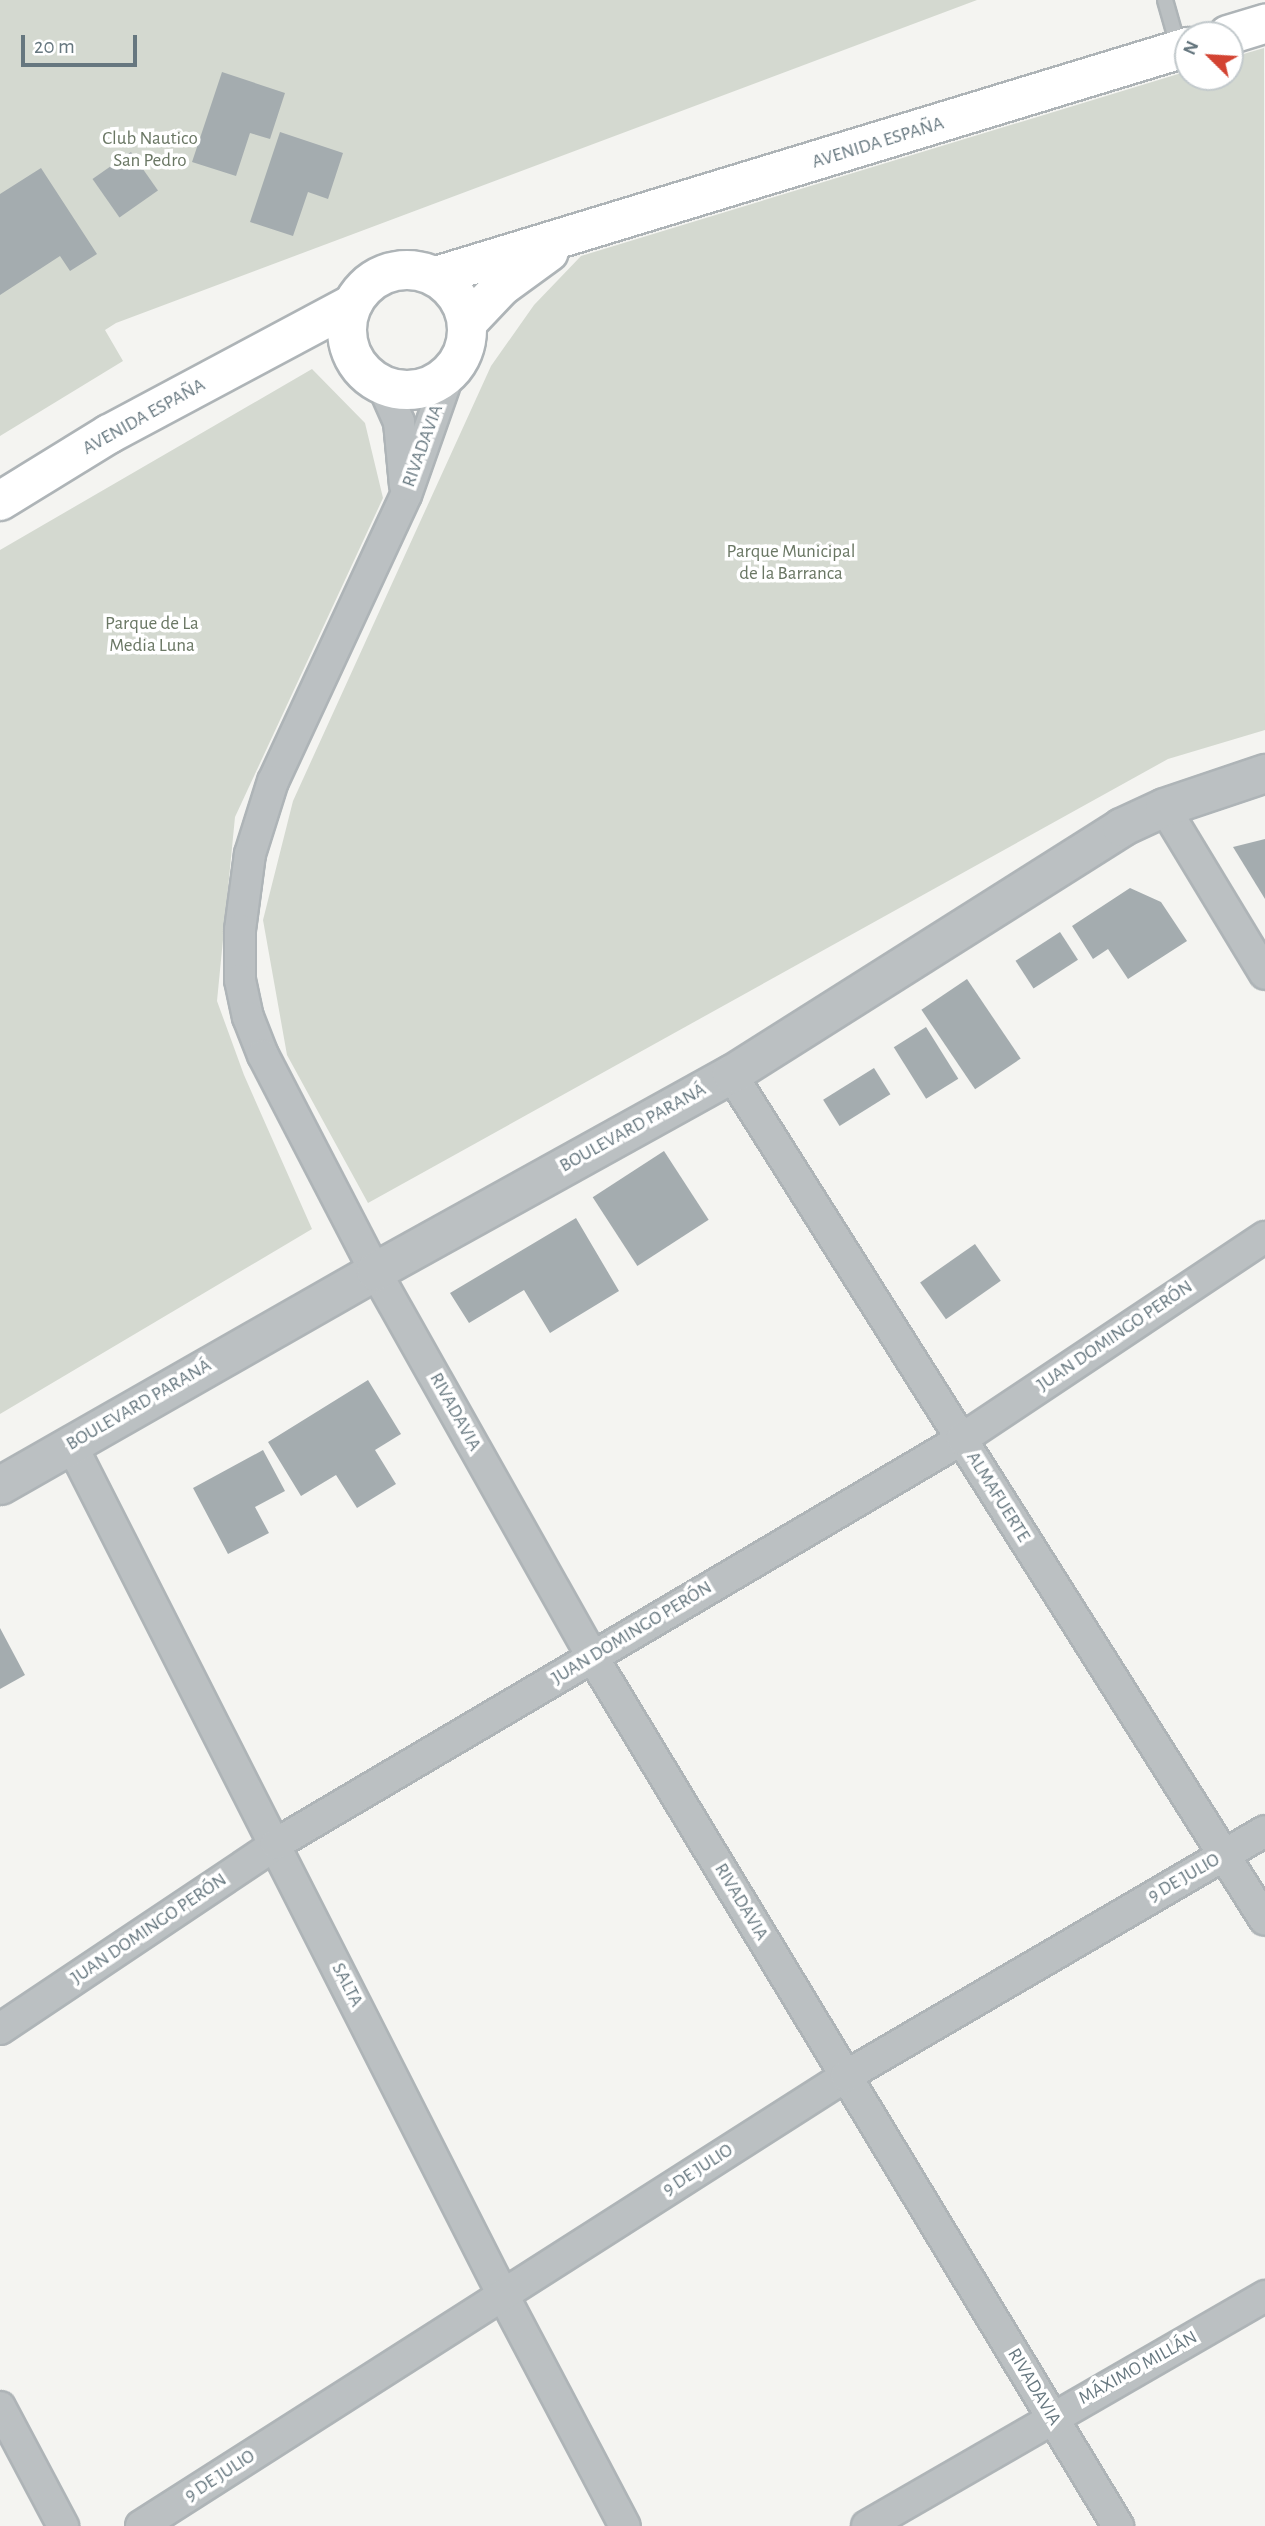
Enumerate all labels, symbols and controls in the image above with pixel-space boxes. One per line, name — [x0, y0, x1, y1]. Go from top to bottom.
scale bar — [24, 21, 140, 65]
north arrow — [1174, 21, 1244, 91]
text: 20 m — [34, 36, 75, 57]
text: N — [1180, 38, 1203, 58]
street label: AVENIDA ESPAÑA — [809, 112, 947, 174]
park label: Club Nautico San Pedro — [102, 128, 198, 172]
street label: AVENIDA ESPAÑA — [79, 374, 209, 460]
street label: RIVADAVIA — [398, 402, 448, 490]
park label: Parque Municipal de la Barranca — [727, 541, 855, 585]
park label: Parque de La Media Luna — [105, 613, 199, 657]
street label: BOULEVARD PARANÁ — [556, 1078, 710, 1178]
street label: JUAN DOMINGO PERÓN — [1033, 1275, 1197, 1397]
street label: BOULEVARD PARANÁ — [62, 1354, 216, 1456]
street label: RIVADAVIA — [424, 1369, 486, 1455]
street label: ALMAFUERTE — [961, 1448, 1035, 1546]
street label: JUAN DOMINGO PERÓN — [548, 1576, 716, 1690]
street label: 9 DE JULIO — [1144, 1848, 1224, 1908]
street label: RIVADAVIA — [709, 1859, 773, 1945]
street label: JUAN DOMINGO PERÓN — [67, 1868, 231, 1990]
street label: SALTA — [326, 1959, 368, 2011]
street label: 9 DE JULIO — [659, 2139, 737, 2201]
street label: MÁXIMO MILLÁN — [1075, 2326, 1201, 2410]
street label: RIVADAVIA — [1002, 2344, 1066, 2430]
street label: 9 DE JULIO — [181, 2445, 259, 2507]

